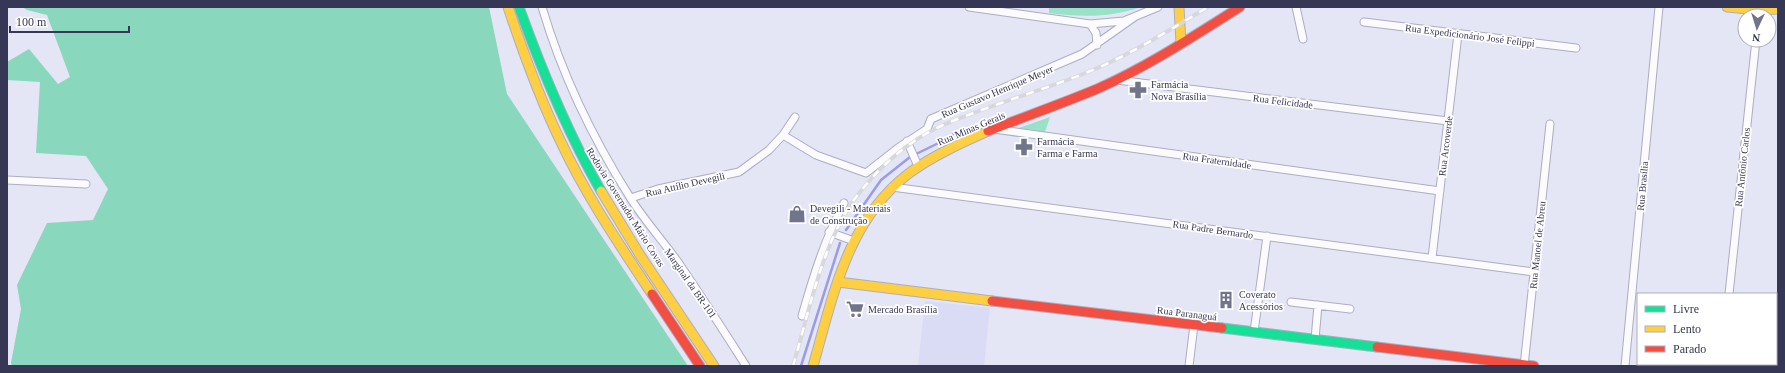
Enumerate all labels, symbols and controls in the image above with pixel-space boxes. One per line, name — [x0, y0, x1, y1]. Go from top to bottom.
scale bar — [10, 8, 129, 34]
north arrow — [1737, 8, 1777, 48]
text: 100 m — [16, 15, 47, 29]
street label: Rua Expedicionário José Felippi — [1405, 22, 1535, 49]
text: N — [1752, 32, 1761, 44]
street label: Rua Gustavo Henrique Meyer — [940, 63, 1055, 120]
place label: Farmácia Nova Brasília — [1151, 79, 1207, 102]
pharmacy icon: Farmácia Nova Brasília — [1128, 80, 1148, 100]
street label: Rua Felicidade — [1252, 92, 1314, 111]
street label: Rua Minas Gerais — [936, 109, 1007, 148]
street label: Rua Arcoverde — [1436, 115, 1455, 177]
street label: Rua Antônio Carlos — [1733, 127, 1752, 207]
place label: Farmácia Farma e Farma — [1037, 136, 1098, 159]
pharmacy icon: Farmácia Farma e Farma — [1014, 137, 1034, 157]
street label: Rodovia Governador Mário Covas — [584, 146, 667, 269]
street label: Rua Fraternidade — [1182, 150, 1252, 171]
street label: Rua Brasília — [1635, 160, 1650, 211]
street label: Rua Attílio Devegili — [644, 170, 726, 199]
street label: Rua Manoel de Abreu — [1527, 201, 1548, 289]
place label: Devegili - Materiais de Construção — [810, 203, 891, 226]
shop icon: Devegili - Materiais de Construção — [787, 204, 807, 224]
street label: Rua Padre Bernardo — [1172, 218, 1254, 241]
street label: Marginal da BR-101 — [662, 246, 719, 320]
place label: Coverato Acessórios — [1239, 289, 1283, 312]
building icon: Coverato Acessórios — [1216, 290, 1236, 310]
legend — [1637, 293, 1777, 365]
supermarket icon: Mercado Brasília — [845, 299, 865, 319]
text: Livre — [1673, 302, 1699, 316]
place label: Mercado Brasília — [868, 304, 938, 315]
street label: Rua Paranaguá — [1156, 304, 1218, 323]
text: Lento — [1673, 322, 1701, 336]
text: Parado — [1673, 342, 1706, 356]

